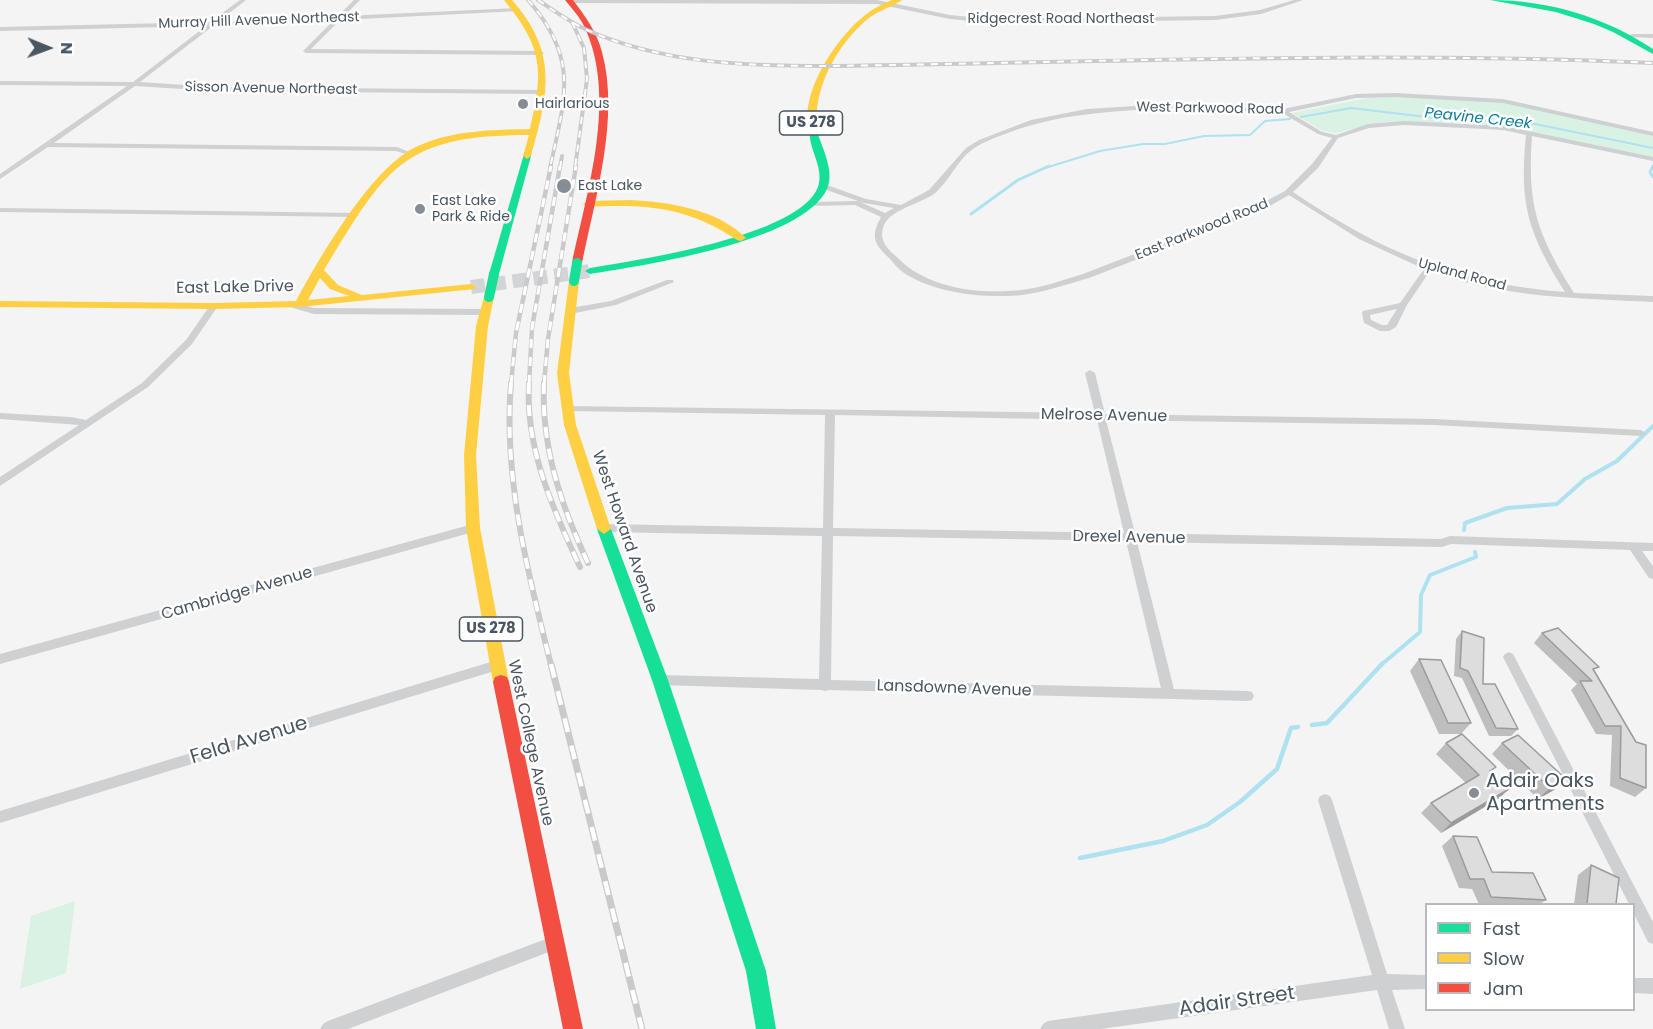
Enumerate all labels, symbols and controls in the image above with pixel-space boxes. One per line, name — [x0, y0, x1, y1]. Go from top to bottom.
street label: Murray Hill Avenue Northeast — [158, 9, 360, 33]
street label: Ridgecrest Road Northeast — [968, 11, 1154, 27]
north arrow — [18, 18, 78, 78]
text: N — [55, 42, 78, 55]
street label: Sisson Avenue Northeast — [184, 79, 358, 99]
place label: Hairlarious — [535, 96, 610, 112]
marker: Hairlarious — [516, 97, 530, 111]
street label: West Parkwood Road — [1136, 99, 1284, 119]
water label: Peavine Creek — [1424, 104, 1532, 134]
road number: US 278 — [780, 111, 842, 135]
marker: East Lake — [555, 177, 573, 195]
place label: East Lake — [578, 178, 642, 194]
place label: East Lake Park & Ride — [432, 193, 510, 226]
street label: East Parkwood Road — [1133, 196, 1271, 264]
marker: East Lake Park & Ride — [413, 202, 427, 216]
street label: Upland Road — [1416, 255, 1508, 295]
street label: East Lake Drive — [176, 277, 294, 299]
street label: Melrose Avenue — [1041, 405, 1167, 427]
street label: West Howard Avenue — [587, 448, 661, 616]
street label: Drexel Avenue — [1072, 527, 1186, 549]
street label: Cambridge Avenue — [159, 563, 315, 625]
road number: US 278 — [460, 617, 522, 641]
street label: West College Avenue — [503, 658, 557, 828]
street label: Lansdowne Avenue — [876, 677, 1032, 701]
street label: Feld Avenue — [187, 712, 311, 770]
place label: Adair Oaks Apartments — [1486, 770, 1605, 817]
marker: Adair Oaks Apartments — [1467, 786, 1481, 800]
legend — [1425, 903, 1635, 1011]
text: Fast — [1483, 916, 1520, 941]
text: Slow — [1483, 946, 1524, 971]
text: Jam — [1483, 976, 1523, 1001]
street label: Adair Street — [1177, 982, 1297, 1022]

